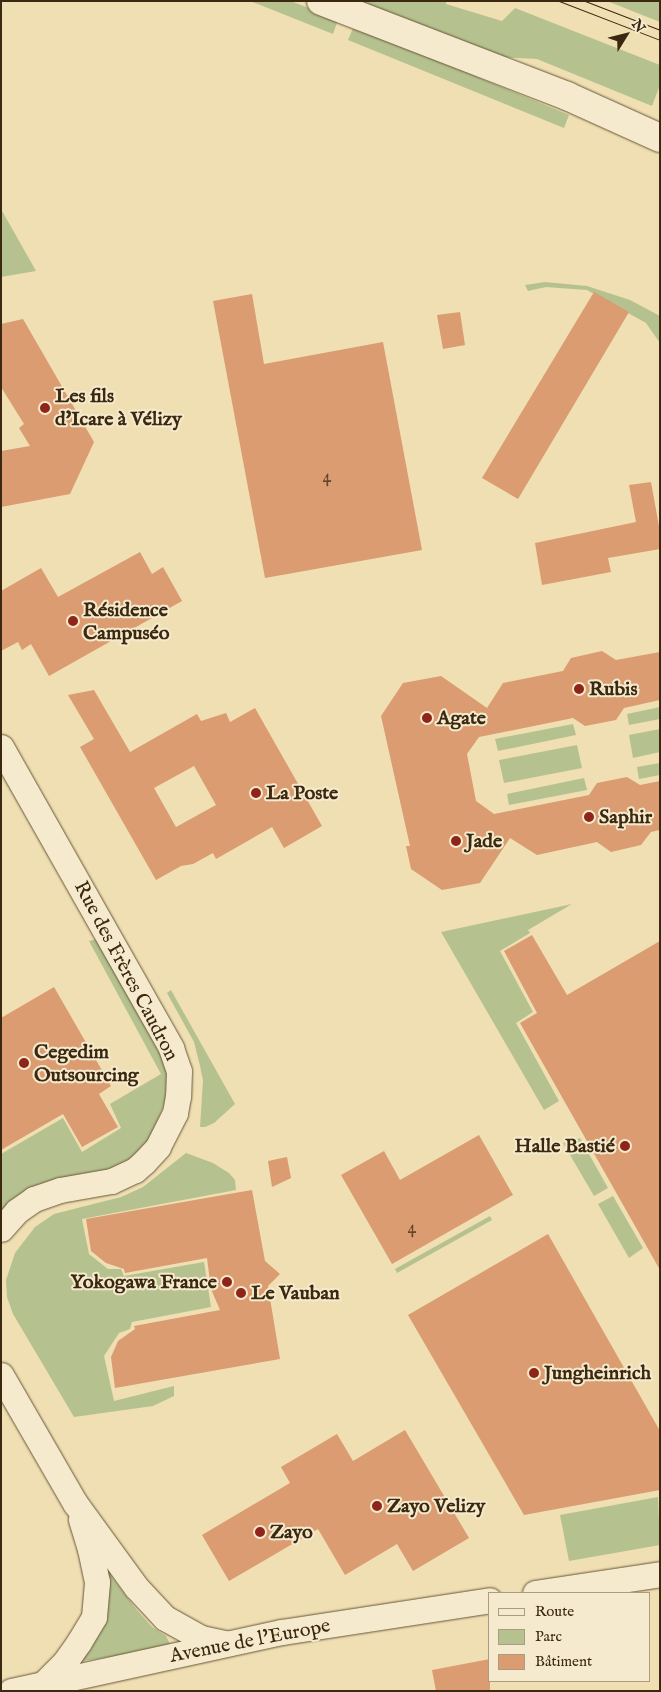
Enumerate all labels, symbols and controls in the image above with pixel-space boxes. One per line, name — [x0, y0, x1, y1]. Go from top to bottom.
north arrow — [601, 10, 651, 60]
text: N — [627, 16, 649, 36]
place label: Les fils d'Icare à Vélizy — [55, 384, 182, 431]
marker: Les fils d'Icare à Vélizy — [39, 402, 51, 414]
house number: 4 — [323, 467, 331, 489]
place label: Résidence Campuséo — [83, 598, 169, 645]
marker: Résidence Campuséo — [67, 615, 79, 627]
place label: Rubis — [589, 677, 637, 701]
marker: Rubis — [573, 683, 585, 695]
place label: Agate — [437, 706, 486, 730]
marker: Agate — [421, 712, 433, 724]
place label: La Poste — [266, 781, 338, 805]
marker: La Poste — [250, 787, 262, 799]
place label: Saphir — [599, 805, 652, 829]
marker: Saphir — [583, 811, 595, 823]
place label: Jade — [466, 829, 502, 853]
marker: Jade — [450, 835, 462, 847]
street label: Rue des Frères Caudron — [68, 877, 184, 1065]
place label: Cegedim Outsourcing — [34, 1040, 139, 1087]
marker: Cegedim Outsourcing — [18, 1057, 30, 1069]
place label: Halle Bastié — [515, 1134, 615, 1158]
marker: Halle Bastié — [619, 1140, 631, 1152]
house number: 4 — [408, 1218, 416, 1240]
place label: Yokogawa France — [70, 1270, 217, 1294]
marker: Yokogawa France — [221, 1276, 233, 1288]
place label: Le Vauban — [251, 1281, 340, 1305]
marker: Le Vauban — [235, 1287, 247, 1299]
place label: Jungheinrich — [544, 1361, 651, 1385]
marker: Jungheinrich — [528, 1367, 540, 1379]
place label: Zayo Velizy — [387, 1494, 485, 1518]
marker: Zayo Velizy — [371, 1500, 383, 1512]
place label: Zayo — [270, 1520, 313, 1544]
marker: Zayo — [254, 1526, 266, 1538]
legend — [488, 1592, 651, 1682]
text: Route — [535, 1602, 574, 1621]
street label: Avenue de l'Europe — [168, 1614, 332, 1668]
text: Parc — [535, 1627, 562, 1646]
text: Bâtiment — [535, 1652, 592, 1671]

